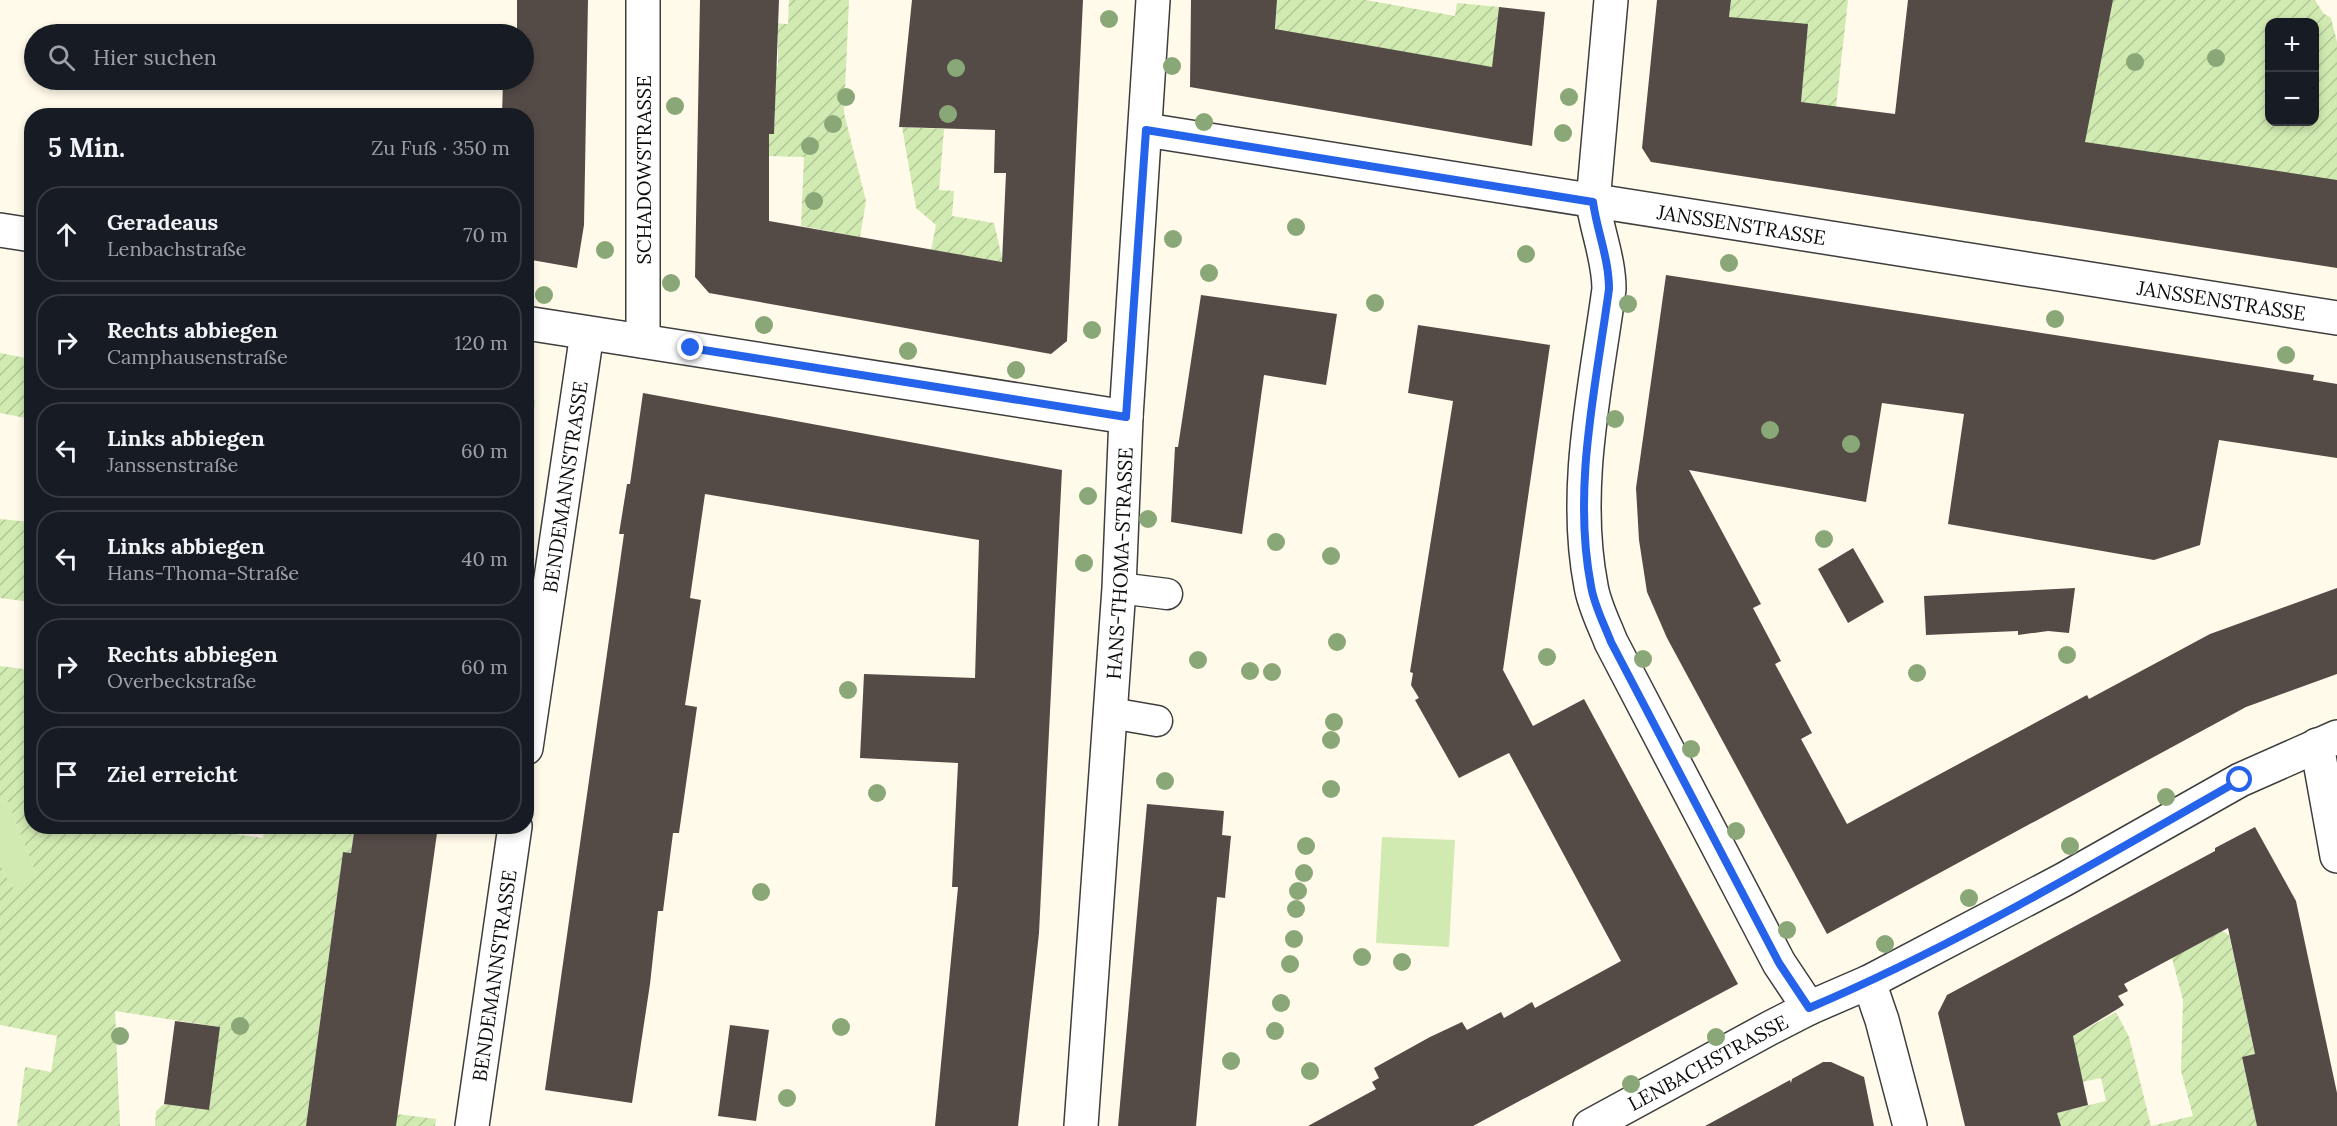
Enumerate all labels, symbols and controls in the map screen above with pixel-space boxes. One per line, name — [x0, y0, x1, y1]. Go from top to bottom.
map controls — [2265, 18, 2319, 126]
button: + — [2265, 18, 2319, 72]
search box — [24, 24, 534, 90]
icon: search — [45, 41, 78, 74]
text: Hier suchen — [93, 43, 217, 71]
button: − — [2265, 72, 2319, 126]
street label: SCHADOWSTRASSE — [631, 75, 656, 265]
text: 5 Min. — [48, 131, 125, 164]
text: Zu Fuß · 350 m — [371, 135, 510, 160]
street label: JANSSENSTRASSE — [1655, 198, 1828, 250]
text: Geradeaus — [107, 208, 218, 236]
icon: ahead — [50, 218, 83, 251]
text: 70 m — [463, 222, 508, 247]
text: Lenbachstraße — [107, 236, 246, 261]
street label: JANSSENSTRASSE — [2135, 274, 2308, 325]
text: Rechts abbiegen — [107, 316, 278, 344]
icon: right — [50, 326, 83, 359]
text: 120 m — [454, 330, 508, 355]
route end — [677, 334, 703, 360]
text: Camphausenstraße — [107, 344, 288, 369]
street label: BENDEMANNSTRASSE — [536, 379, 592, 594]
text: Links abbiegen — [107, 424, 265, 452]
icon: left — [50, 434, 83, 467]
text: 60 m — [461, 438, 508, 463]
street label: HANS-THOMA-STRASSE — [1100, 447, 1137, 680]
text: Janssenstraße — [107, 452, 238, 477]
text: Links abbiegen — [107, 532, 265, 560]
icon: left — [50, 542, 83, 575]
text: 40 m — [462, 546, 508, 571]
text: Hans-Thoma-Straße — [107, 560, 299, 585]
text: Rechts abbiegen — [107, 640, 278, 668]
icon: right — [50, 650, 83, 683]
text: 60 m — [461, 654, 508, 679]
text: Overbeckstraße — [107, 668, 256, 693]
icon: arrive — [50, 758, 83, 791]
text: Ziel erreicht — [107, 760, 238, 788]
route start — [2226, 766, 2252, 792]
street label: BENDEMANNSTRASSE — [466, 868, 521, 1083]
street label: LENBACHSTRASSE — [1623, 1009, 1792, 1116]

